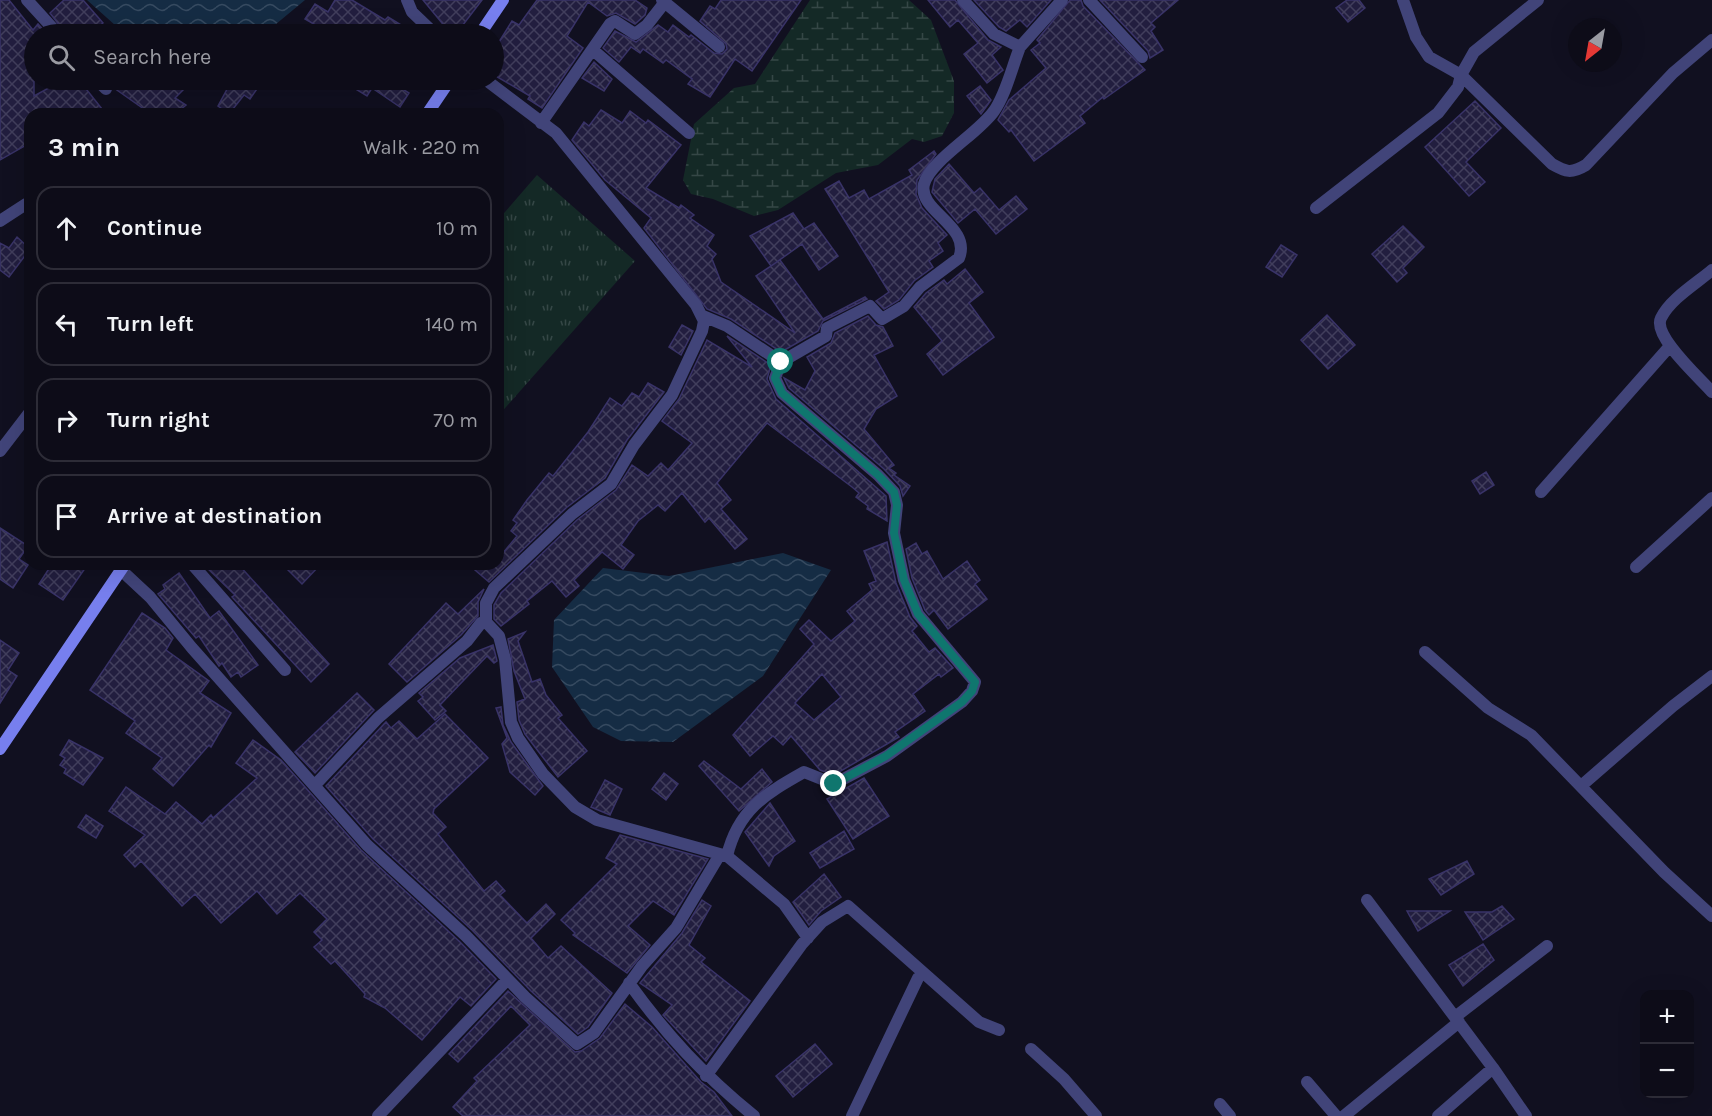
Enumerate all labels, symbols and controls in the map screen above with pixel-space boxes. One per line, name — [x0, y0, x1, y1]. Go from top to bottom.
north arrow — [1568, 18, 1622, 72]
search box — [24, 24, 504, 90]
icon: search — [45, 41, 78, 74]
text: Search here — [93, 44, 211, 70]
text: 3 min — [48, 132, 120, 163]
text: Walk · 220 m — [363, 136, 480, 159]
icon: ahead — [50, 212, 83, 245]
text: Continue — [107, 215, 202, 241]
text: 10 m — [436, 217, 478, 240]
icon: left — [50, 308, 83, 341]
text: Turn left — [107, 311, 194, 337]
text: 140 m — [425, 313, 478, 336]
route start — [767, 348, 793, 374]
icon: right — [50, 404, 83, 437]
text: Turn right — [107, 407, 210, 433]
text: 70 m — [433, 409, 478, 432]
icon: arrive — [50, 500, 83, 533]
text: Arrive at destination — [107, 503, 322, 529]
route end — [820, 770, 846, 796]
map controls — [1640, 990, 1694, 1098]
button: + — [1640, 990, 1694, 1044]
button: − — [1640, 1044, 1694, 1098]

